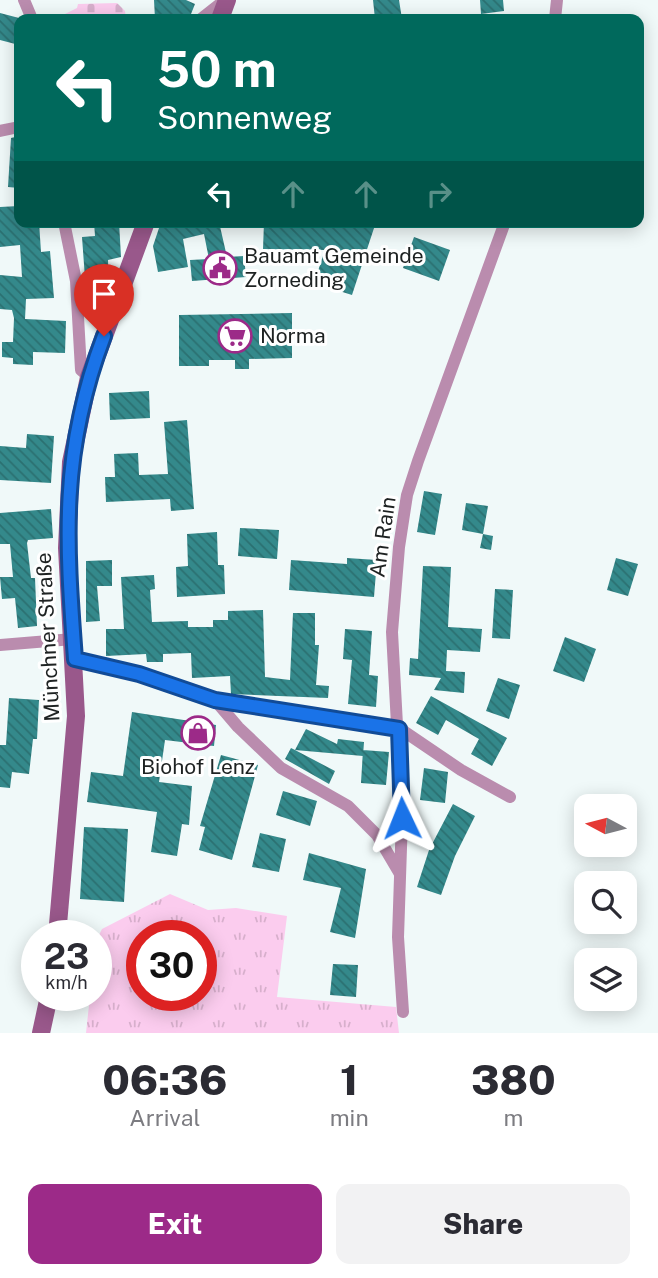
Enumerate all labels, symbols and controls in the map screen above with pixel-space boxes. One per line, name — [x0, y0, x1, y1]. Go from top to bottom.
text: 50 m — [157, 40, 277, 98]
icon: left — [42, 42, 133, 133]
text: Sonnenweg — [157, 99, 332, 136]
icon: left — [201, 175, 239, 213]
icon: ahead — [274, 175, 312, 213]
icon: ahead — [347, 175, 385, 213]
icon: right — [420, 175, 458, 213]
place label: Bauamt Gemeinde Zorneding — [244, 243, 424, 292]
public building icon: Bauamt Gemeinde Zorneding — [201, 249, 239, 287]
pin — [74, 264, 134, 336]
icon: arrive — [85, 275, 123, 313]
supermarket icon: Norma — [216, 317, 254, 355]
place label: Norma — [260, 323, 326, 348]
street label: Am Rain — [364, 495, 401, 579]
street label: Münchner Straße — [31, 552, 64, 722]
shop icon: Biohof Lenz — [179, 714, 217, 752]
place label: Biohof Lenz — [141, 754, 255, 779]
position arrow — [365, 781, 439, 855]
north arrow — [574, 794, 637, 858]
map controls — [574, 794, 637, 1011]
button: search — [574, 871, 637, 934]
speed limit sign: 30 — [126, 920, 217, 1011]
text: 23 — [44, 936, 89, 977]
button: layers — [574, 948, 637, 1011]
text: km/h — [45, 972, 88, 993]
text: 06:36 — [102, 1055, 227, 1104]
text: 1 — [340, 1055, 358, 1104]
text: 380 — [471, 1055, 556, 1104]
text: Arrival — [129, 1104, 200, 1131]
text: min — [330, 1104, 369, 1131]
text: m — [503, 1104, 523, 1131]
button: Exit — [28, 1184, 322, 1264]
button: Share — [336, 1184, 630, 1264]

